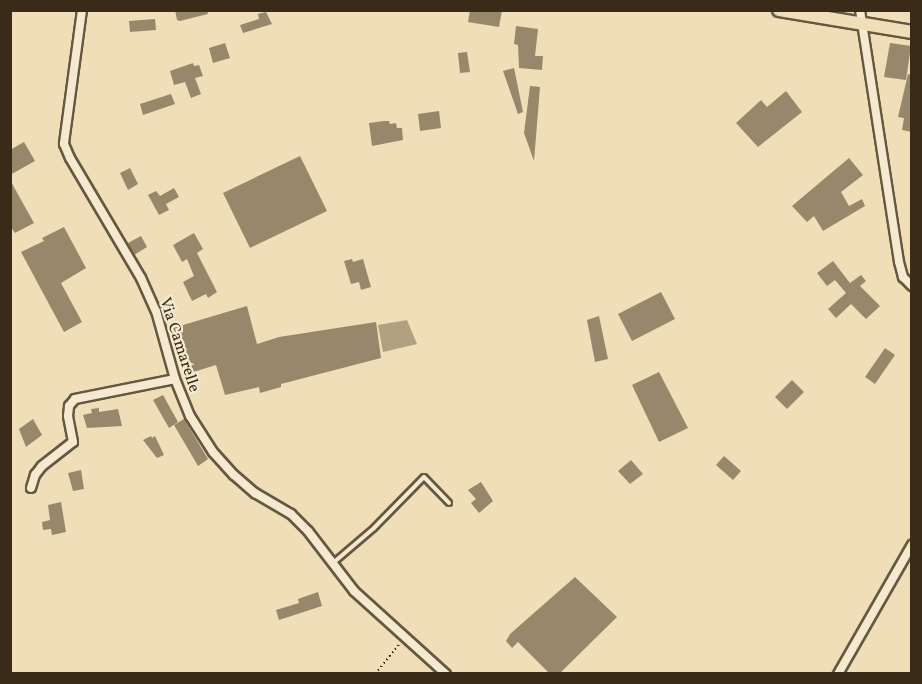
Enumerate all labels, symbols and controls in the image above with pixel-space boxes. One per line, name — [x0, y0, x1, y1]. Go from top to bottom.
street label: Via Camarelle — [155, 295, 203, 395]

